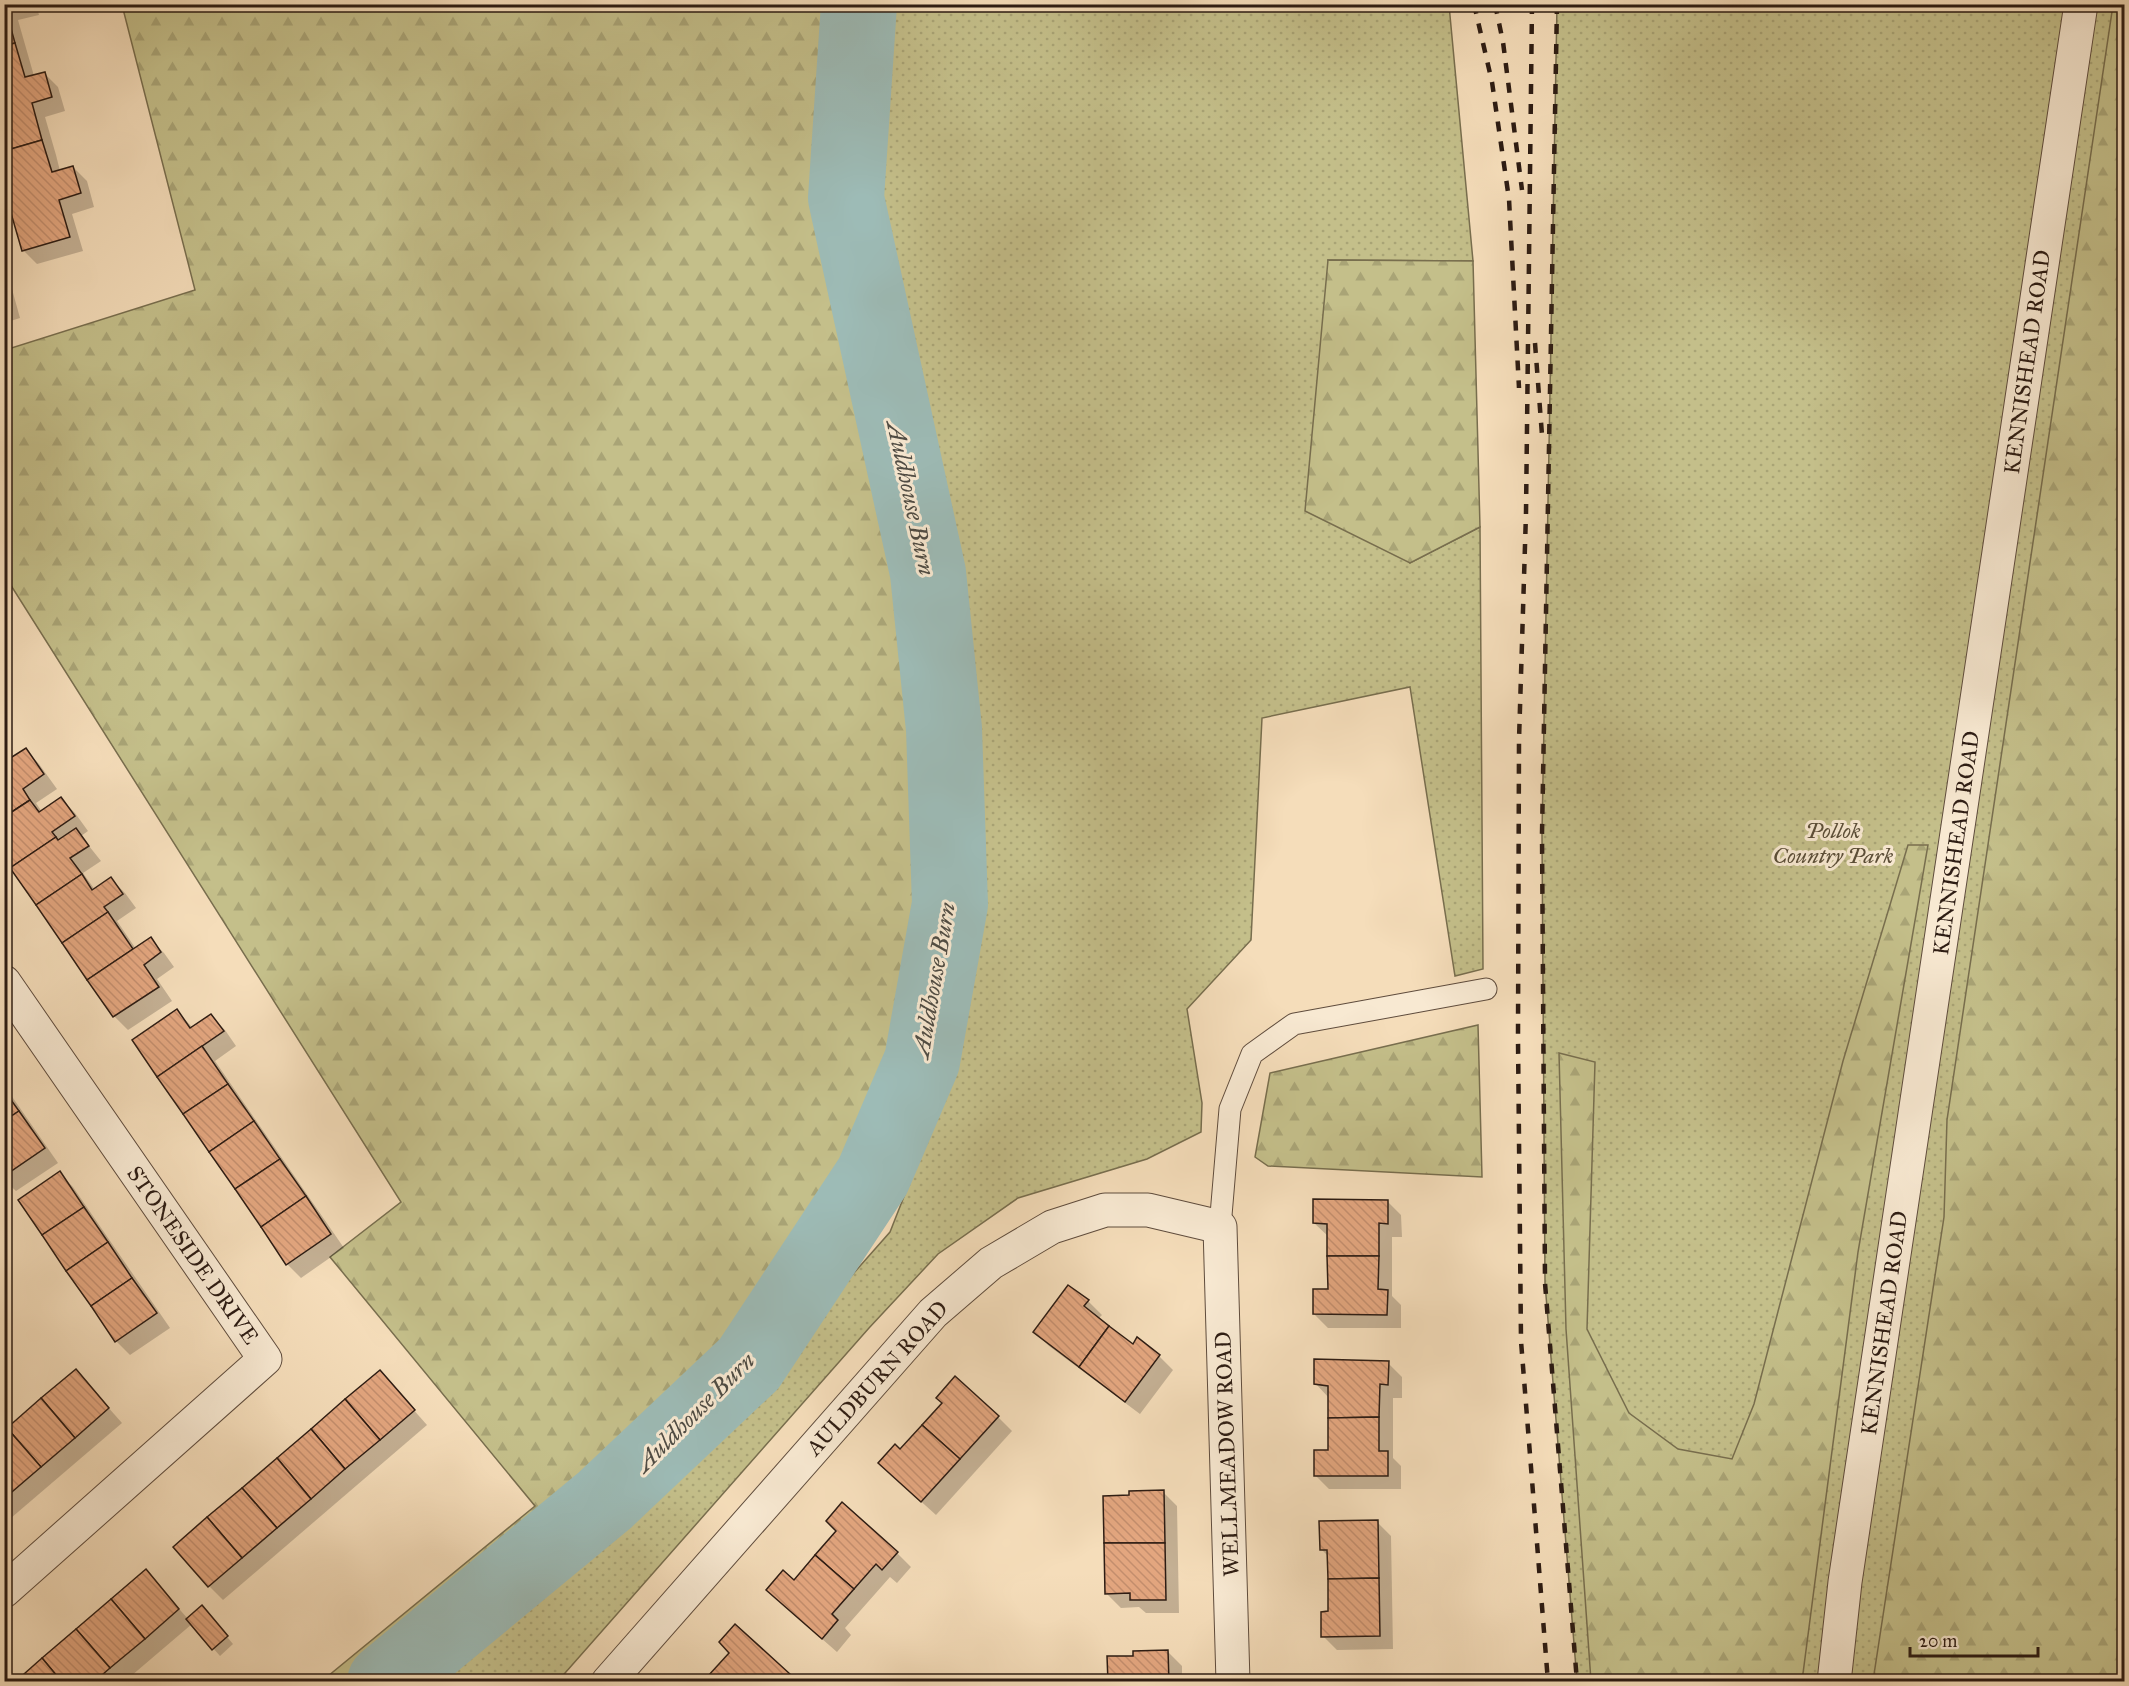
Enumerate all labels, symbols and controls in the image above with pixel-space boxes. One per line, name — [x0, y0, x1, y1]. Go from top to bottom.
street label: KENNISHEAD ROAD — [1998, 248, 2056, 476]
water label: Auldhouse Burn — [879, 415, 942, 579]
street label: KENNISHEAD ROAD — [1927, 729, 1985, 957]
park label: Pollok Country Park — [1773, 817, 1894, 869]
water label: Auldhouse Burn — [905, 899, 963, 1063]
street label: STONESIDE DRIVE — [121, 1161, 265, 1350]
street label: KENNISHEAD ROAD — [1855, 1209, 1913, 1437]
street label: AULDBURN ROAD — [800, 1295, 954, 1462]
street label: WELLMEADOW ROAD — [1209, 1331, 1245, 1577]
water label: Auldhouse Burn — [627, 1345, 762, 1480]
scale bar — [1910, 1620, 2038, 1658]
text: 20 m — [1919, 1630, 1957, 1652]

